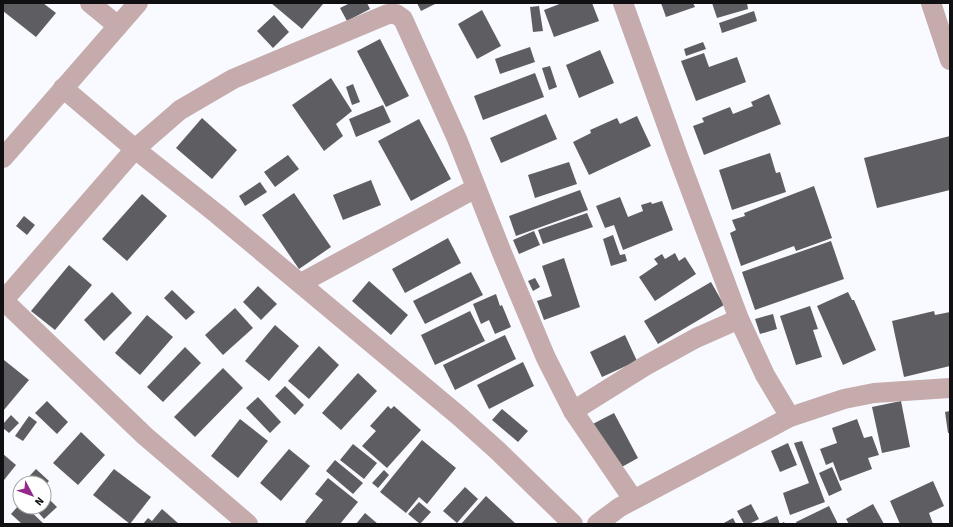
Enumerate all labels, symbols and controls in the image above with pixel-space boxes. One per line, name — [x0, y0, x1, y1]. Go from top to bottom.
north arrow — [12, 475, 52, 515]
text: N — [31, 494, 47, 509]

